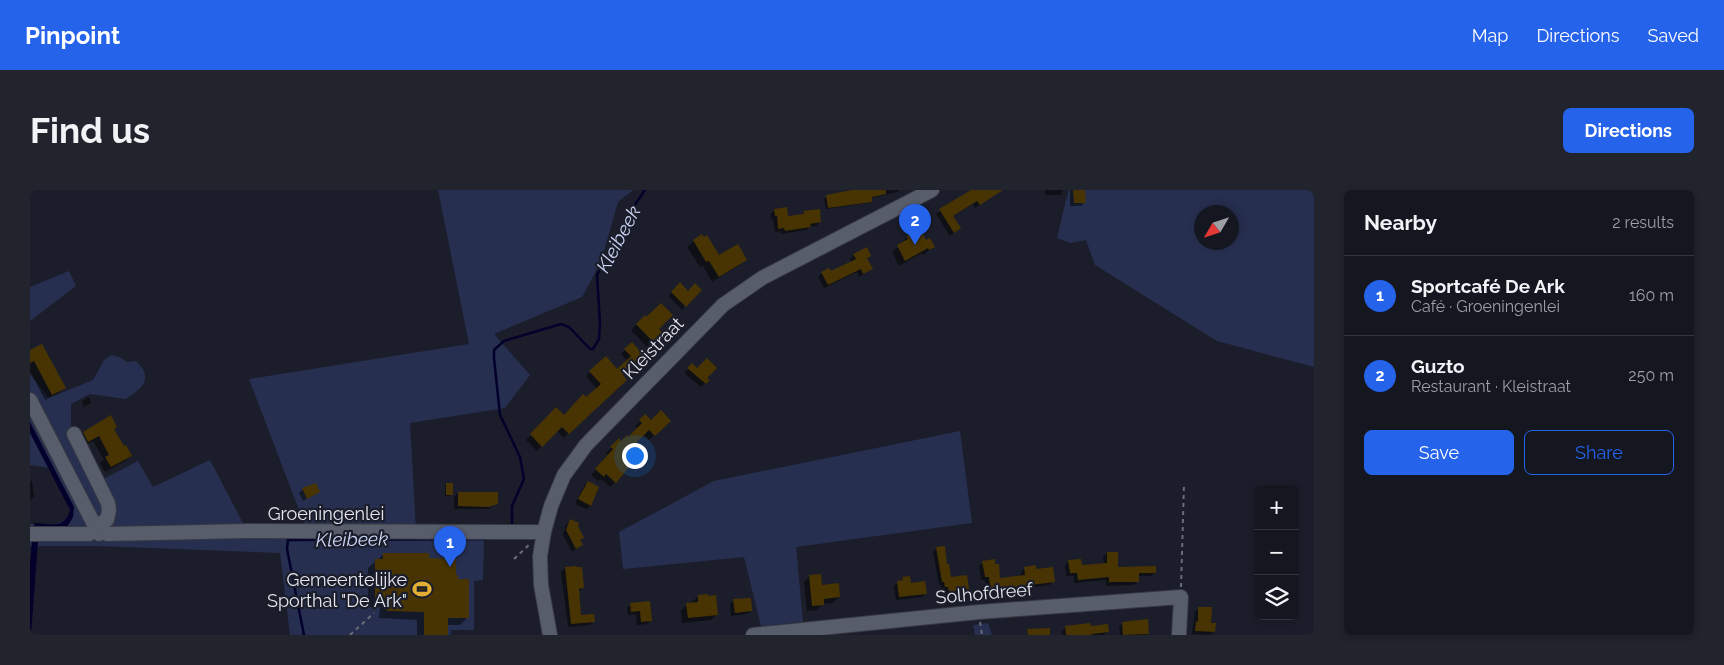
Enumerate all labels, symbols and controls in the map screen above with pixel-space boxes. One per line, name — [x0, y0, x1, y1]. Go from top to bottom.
text: Pinpoint — [25, 21, 120, 50]
text: Map — [1472, 25, 1508, 46]
text: Directions — [1536, 25, 1620, 46]
text: Saved — [1648, 25, 1699, 46]
button: Directions — [1563, 108, 1694, 153]
text: Find us — [30, 110, 150, 151]
water label: Kleibeek — [591, 202, 645, 276]
pin: 2 — [899, 204, 931, 245]
north arrow — [1194, 205, 1239, 250]
text: Nearby — [1364, 210, 1437, 235]
text: 2 results — [1612, 213, 1674, 232]
text: Sportcafé De Ark — [1411, 275, 1565, 297]
text: 1 — [1376, 286, 1384, 305]
text: 160 m — [1629, 286, 1674, 305]
text: Café · Groeningenlei — [1411, 297, 1560, 316]
street label: Kleistraat — [619, 313, 687, 383]
text: Guzto — [1411, 355, 1465, 377]
text: 2 — [1375, 366, 1385, 385]
text: 250 m — [1628, 366, 1674, 385]
text: Restaurant · Kleistraat — [1411, 377, 1571, 396]
button: Save — [1364, 430, 1514, 475]
button: Share — [1524, 430, 1674, 475]
your location — [622, 443, 648, 469]
map controls — [1254, 485, 1299, 620]
button: + — [1254, 485, 1299, 530]
street label: Groeningenlei — [268, 503, 384, 524]
pin: 1 — [434, 526, 466, 567]
water label: Kleibeek — [316, 527, 388, 551]
button: − — [1254, 530, 1299, 575]
place label: Gemeentelijke Sporthal "De Ark" — [267, 569, 407, 611]
button: layers — [1254, 575, 1299, 620]
sports icon: Gemeentelijke Sporthal "De Ark" — [411, 578, 433, 600]
street label: Solhofdreef — [935, 578, 1035, 608]

